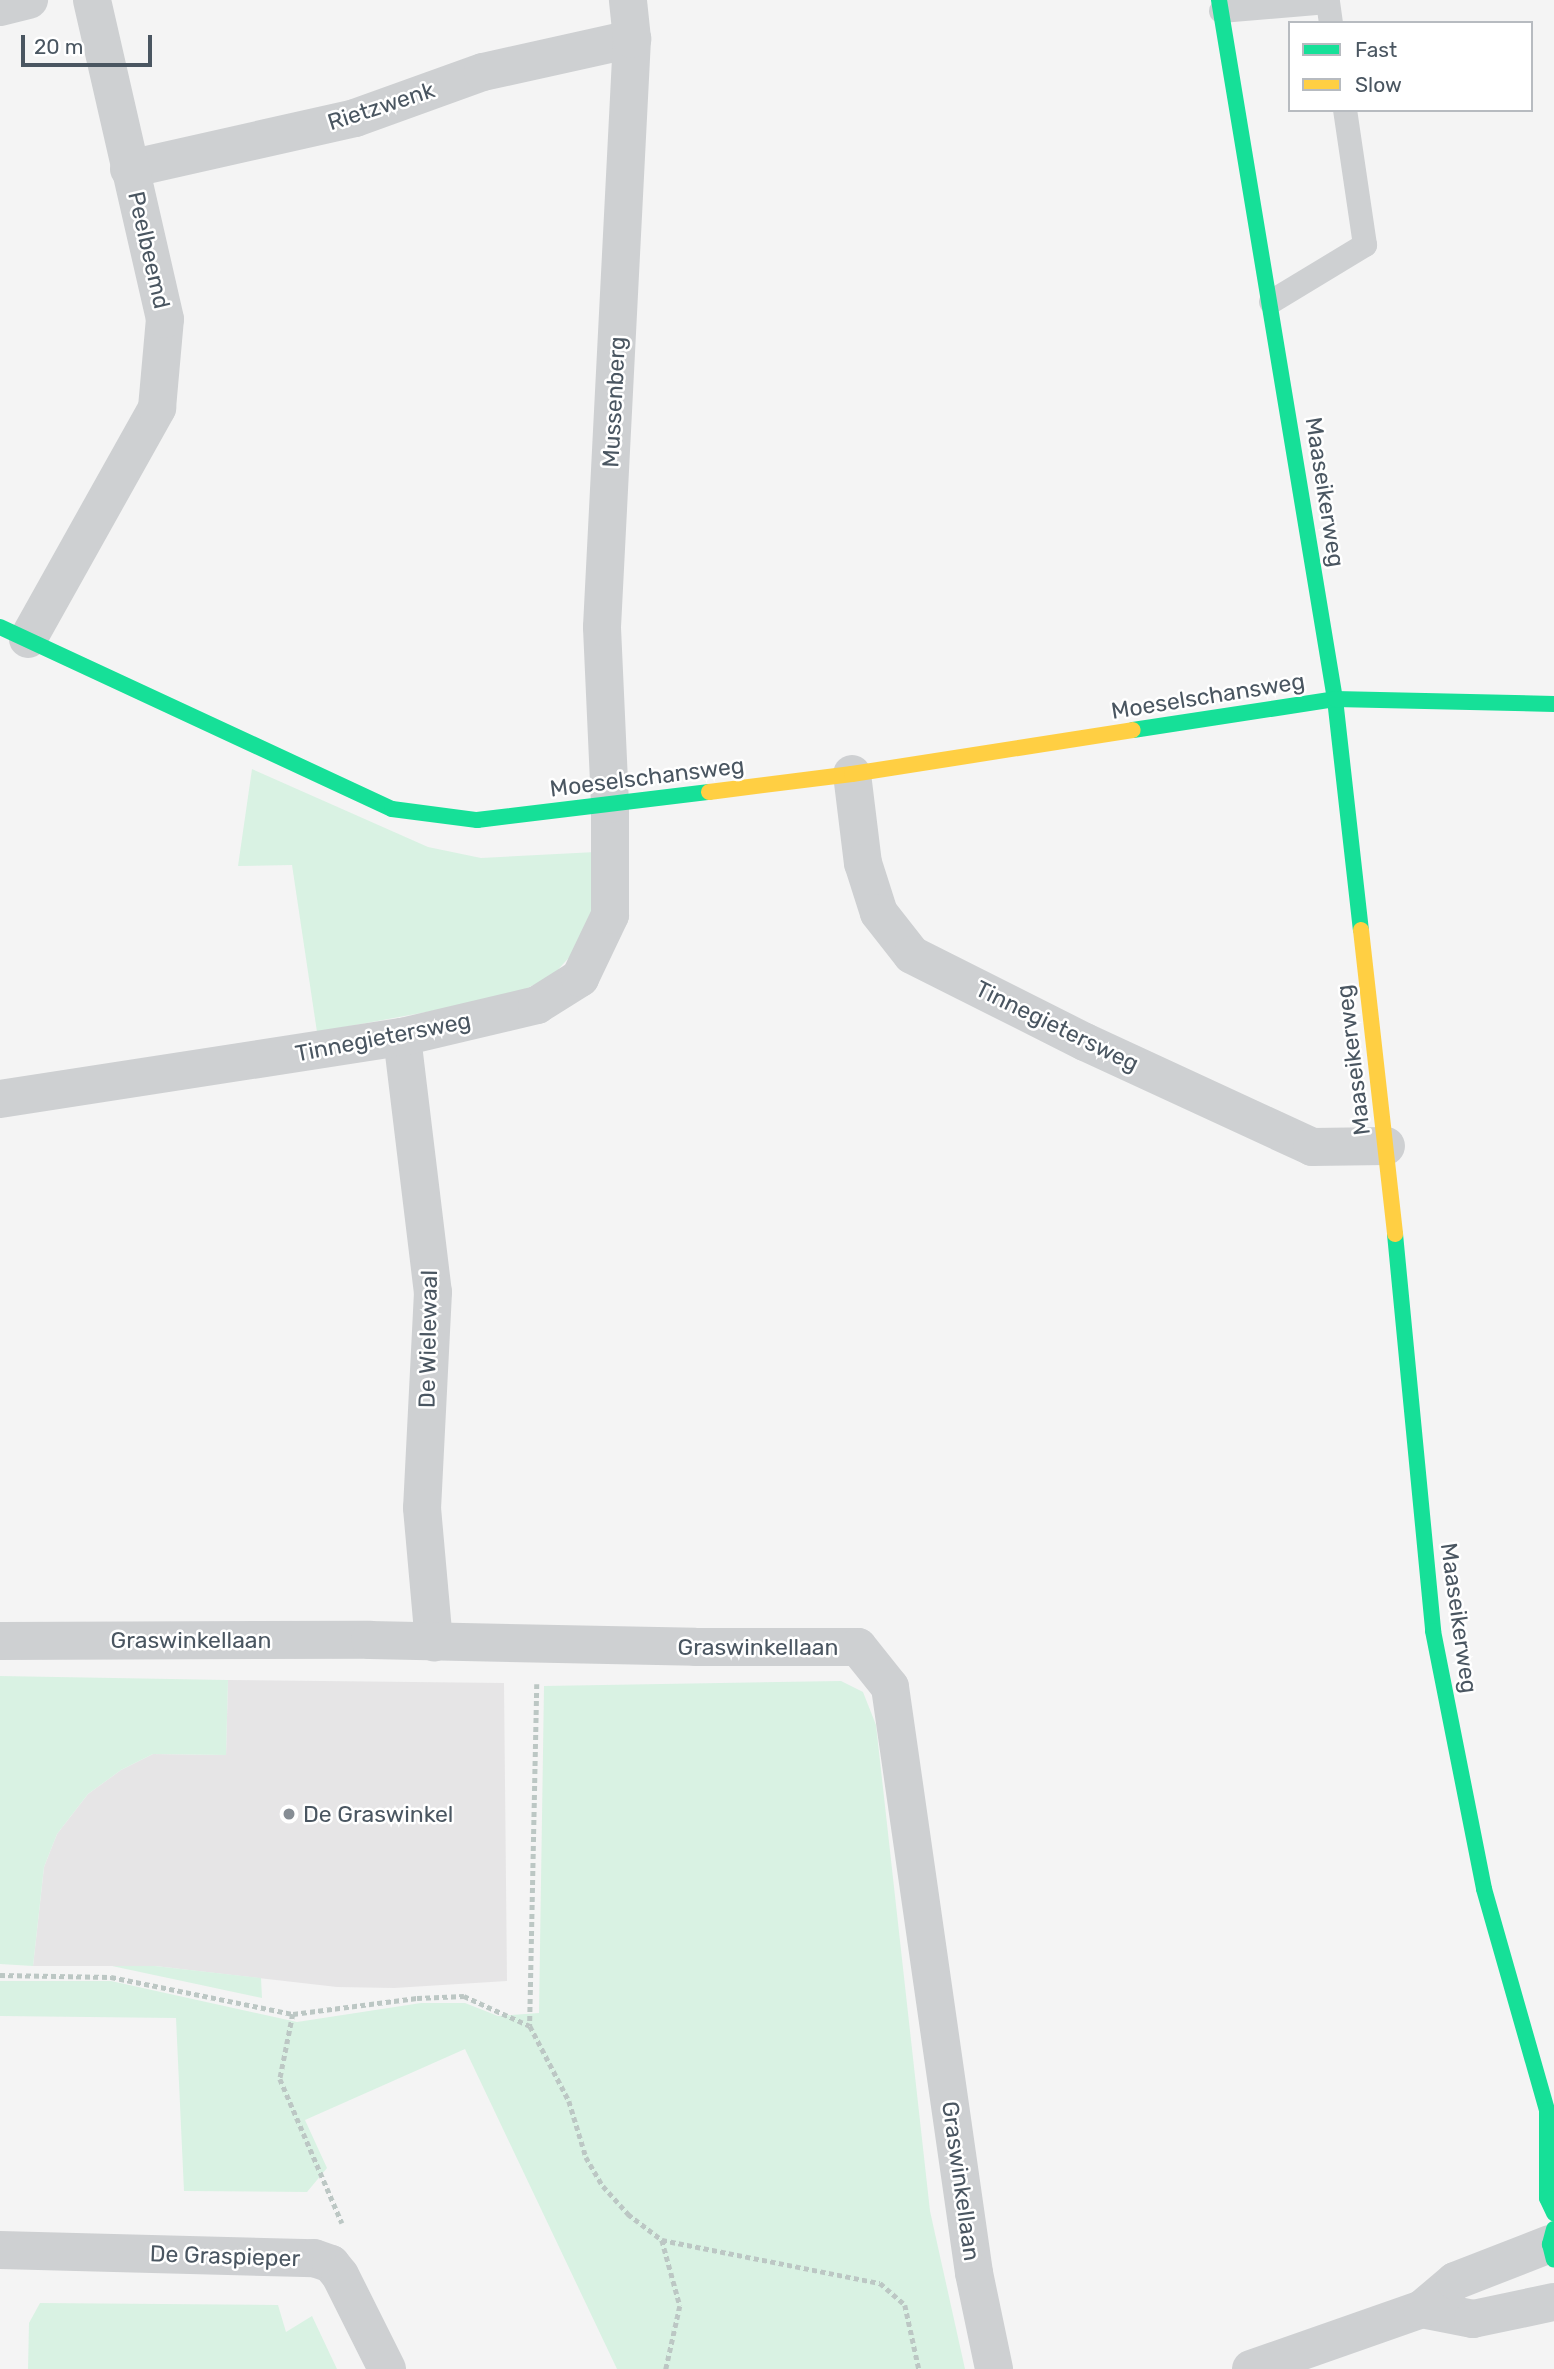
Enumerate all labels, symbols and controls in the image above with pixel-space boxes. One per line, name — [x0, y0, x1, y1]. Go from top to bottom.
scale bar — [24, 21, 156, 65]
legend — [1288, 21, 1533, 112]
text: 20 m — [34, 34, 83, 59]
text: Fast — [1355, 37, 1397, 62]
text: Slow — [1355, 72, 1402, 97]
street label: Rietzwenk — [324, 76, 438, 136]
street label: Peelbeemd — [122, 189, 176, 311]
street label: Mussenberg — [597, 336, 631, 468]
street label: Maaseikerweg — [1300, 415, 1350, 569]
street label: Moeselschansweg — [1109, 667, 1307, 725]
street label: Moeselschansweg — [548, 751, 746, 803]
street label: Tinnegietersweg — [971, 974, 1143, 1078]
street label: Maaseikerweg — [1330, 983, 1376, 1137]
street label: Tinnegietersweg — [293, 1006, 473, 1068]
street label: De Wielewaal — [413, 1270, 443, 1408]
street label: Maaseikerweg — [1435, 1541, 1483, 1695]
street label: Graswinkellaan — [111, 1626, 271, 1654]
street label: Graswinkellaan — [678, 1633, 838, 1661]
place label: De Graswinkel — [303, 1800, 453, 1828]
marker: De Graswinkel — [281, 1806, 297, 1822]
street label: Graswinkellaan — [936, 2099, 986, 2263]
street label: De Graspieper — [149, 2240, 301, 2272]

